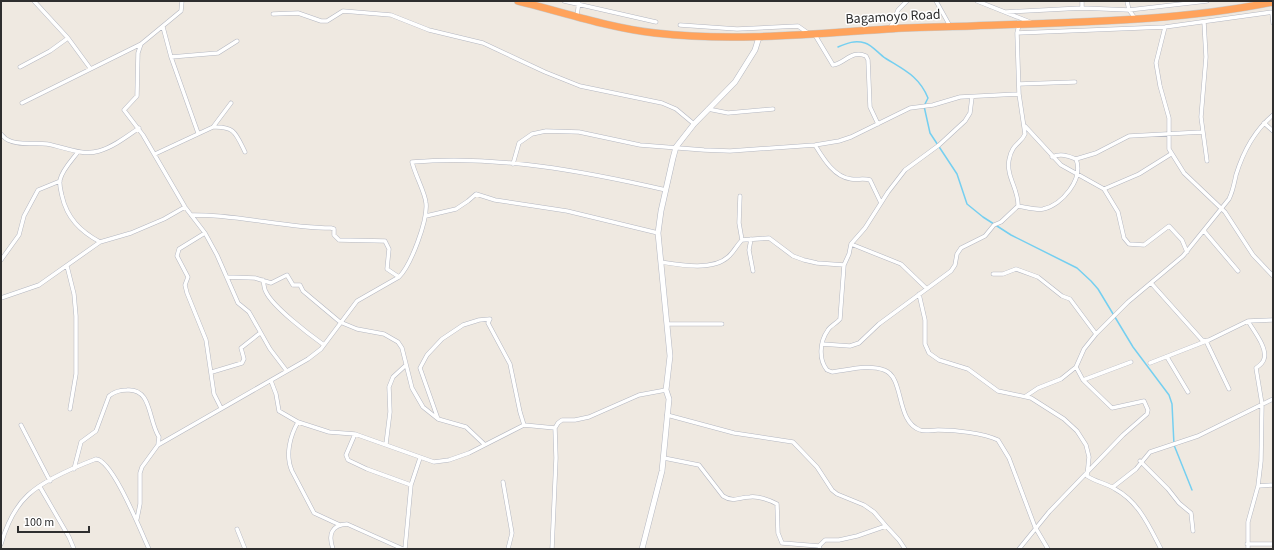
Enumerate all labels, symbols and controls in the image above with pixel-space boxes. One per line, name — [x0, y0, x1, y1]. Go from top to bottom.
street label: Bagamoyo Road — [845, 5, 941, 29]
scale bar — [18, 508, 89, 534]
text: 100 m — [24, 514, 54, 531]

